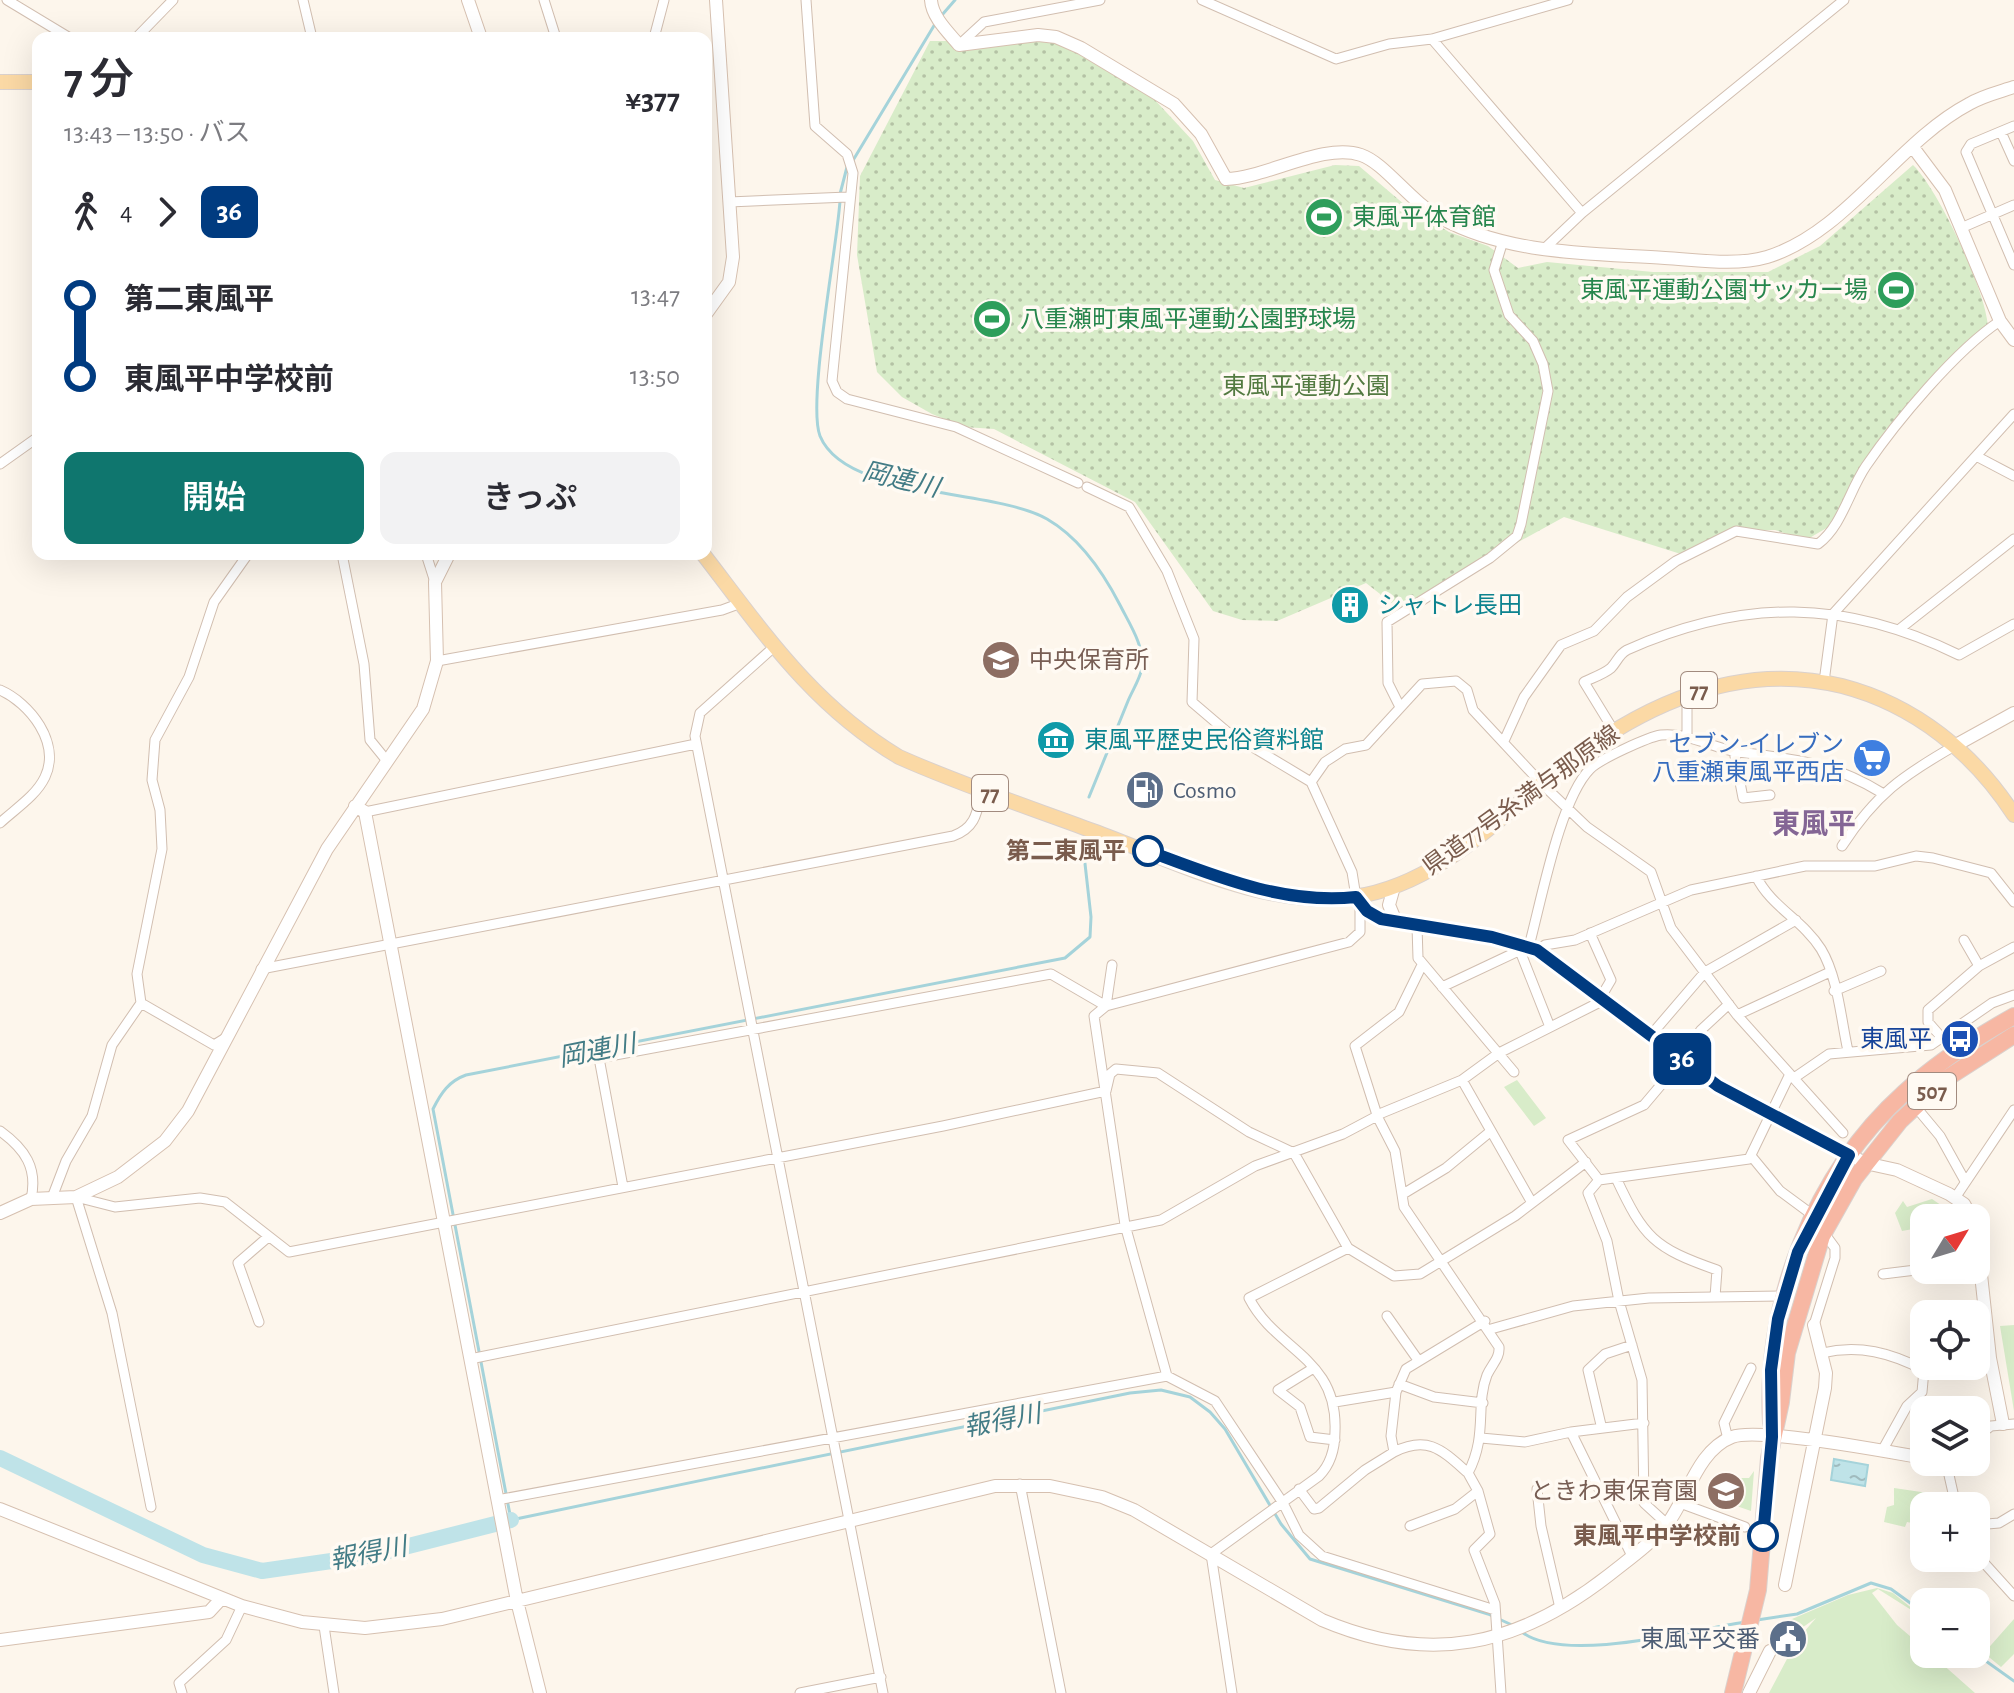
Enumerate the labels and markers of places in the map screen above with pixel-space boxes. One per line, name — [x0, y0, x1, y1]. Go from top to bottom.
sports icon: 東風平体育館 — [1303, 196, 1345, 238]
place label: 東風平体育館 — [1352, 204, 1496, 230]
sports icon: 東風平運動公園サッカー場 — [1875, 269, 1917, 311]
place label: 東風平運動公園サッカー場 — [1580, 277, 1868, 303]
sports icon: 八重瀬町東風平運動公園野球場 — [971, 298, 1013, 340]
place label: 八重瀬町東風平運動公園野球場 — [1020, 306, 1356, 332]
building icon: シャトレ長田 — [1329, 584, 1371, 626]
place label: シャトレ長田 — [1378, 593, 1522, 618]
school or university icon: 中央保育所 — [980, 639, 1022, 681]
place label: 中央保育所 — [1029, 647, 1149, 673]
museum icon: 東風平歴史民俗資料館 — [1035, 719, 1077, 761]
place label: 東風平歴史民俗資料館 — [1084, 727, 1324, 753]
place label: セブン-イレブン 八重瀬東風平西店 — [1652, 731, 1844, 785]
supermarket icon: セブン-イレブン 八重瀬東風平西店 — [1851, 737, 1893, 779]
fuel station icon: Cosmo — [1124, 769, 1166, 811]
place label: Cosmo — [1173, 779, 1237, 803]
marker: 第二東風平 — [1133, 836, 1163, 866]
place label: 第二東風平 — [1006, 838, 1126, 864]
bus stop icon: 東風平 — [1939, 1018, 1981, 1060]
place label: 東風平 — [1860, 1026, 1932, 1052]
school or university icon: ときわ東保育園 — [1705, 1470, 1747, 1512]
place label: ときわ東保育園 — [1530, 1478, 1698, 1504]
marker: 東風平中学校前 — [1748, 1521, 1778, 1551]
place label: 東風平中学校前 — [1573, 1523, 1741, 1549]
public building icon: 東風平交番 — [1767, 1618, 1809, 1660]
place label: 東風平交番 — [1640, 1626, 1760, 1652]

